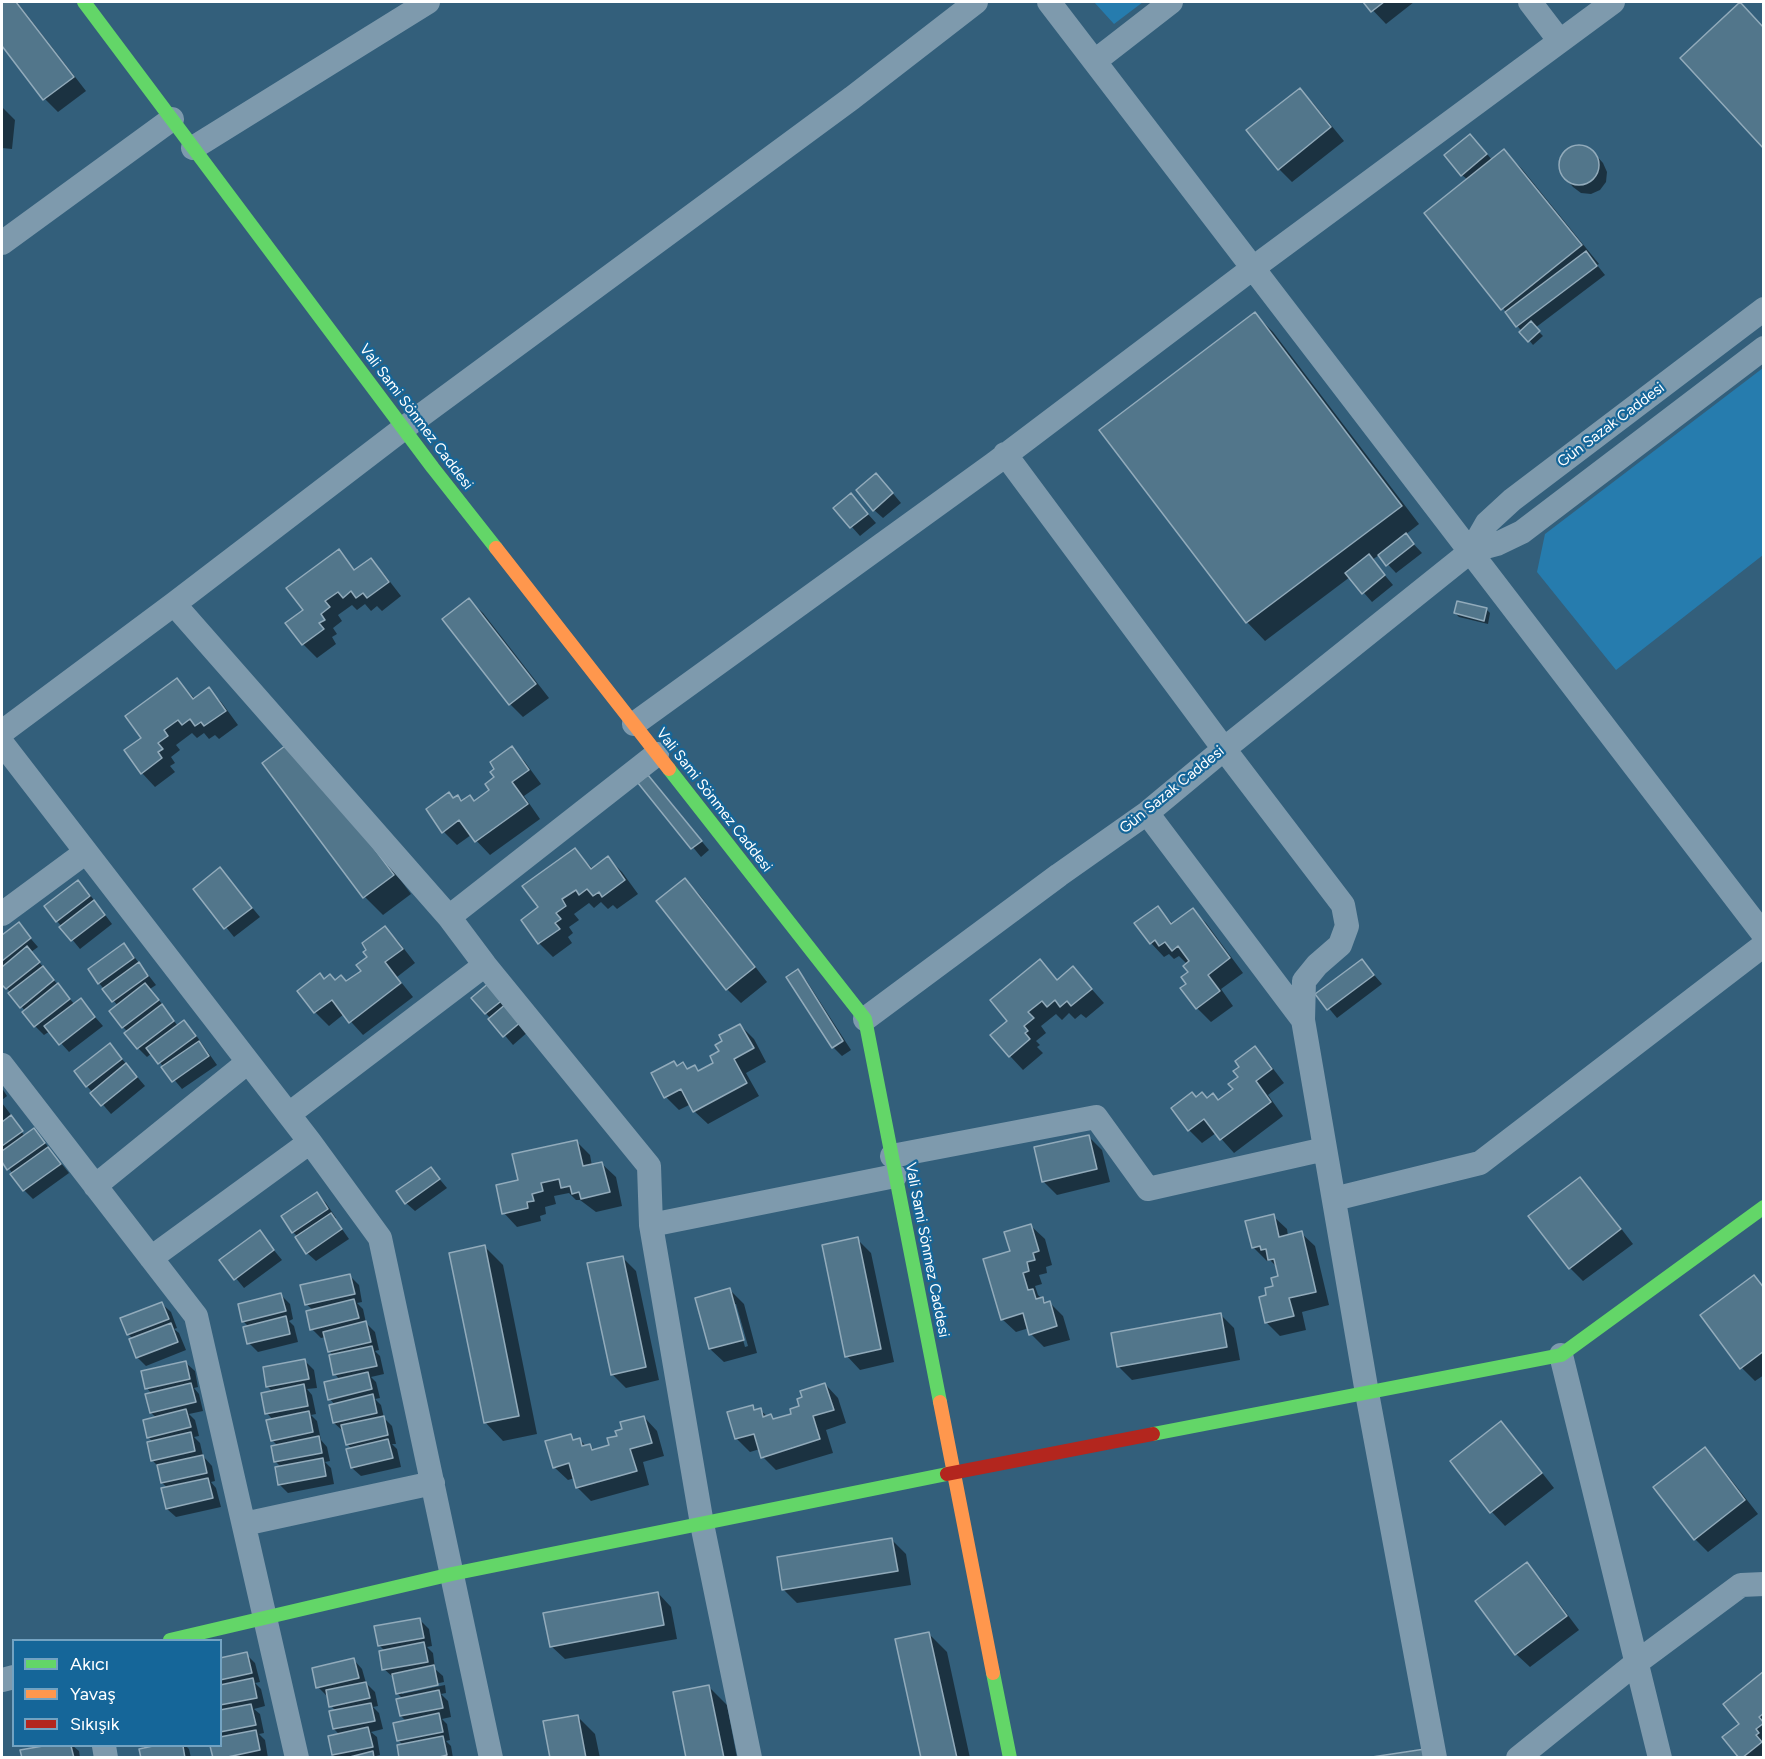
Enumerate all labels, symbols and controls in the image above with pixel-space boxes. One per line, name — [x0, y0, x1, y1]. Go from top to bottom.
street label: Vali Sami Sönmez Caddesi — [355, 341, 477, 493]
street label: Gün Sazak Caddesi — [1554, 379, 1668, 471]
street label: Vali Sami Sönmez Caddesi — [652, 724, 776, 876]
street label: Gün Sazak Caddesi — [1116, 742, 1228, 838]
street label: Vali Sami Sönmez Caddesi — [901, 1161, 953, 1339]
legend — [12, 1639, 222, 1747]
text: Akıcı — [70, 1653, 109, 1675]
text: Yavaş — [70, 1683, 116, 1705]
text: Sıkışık — [70, 1713, 120, 1735]

